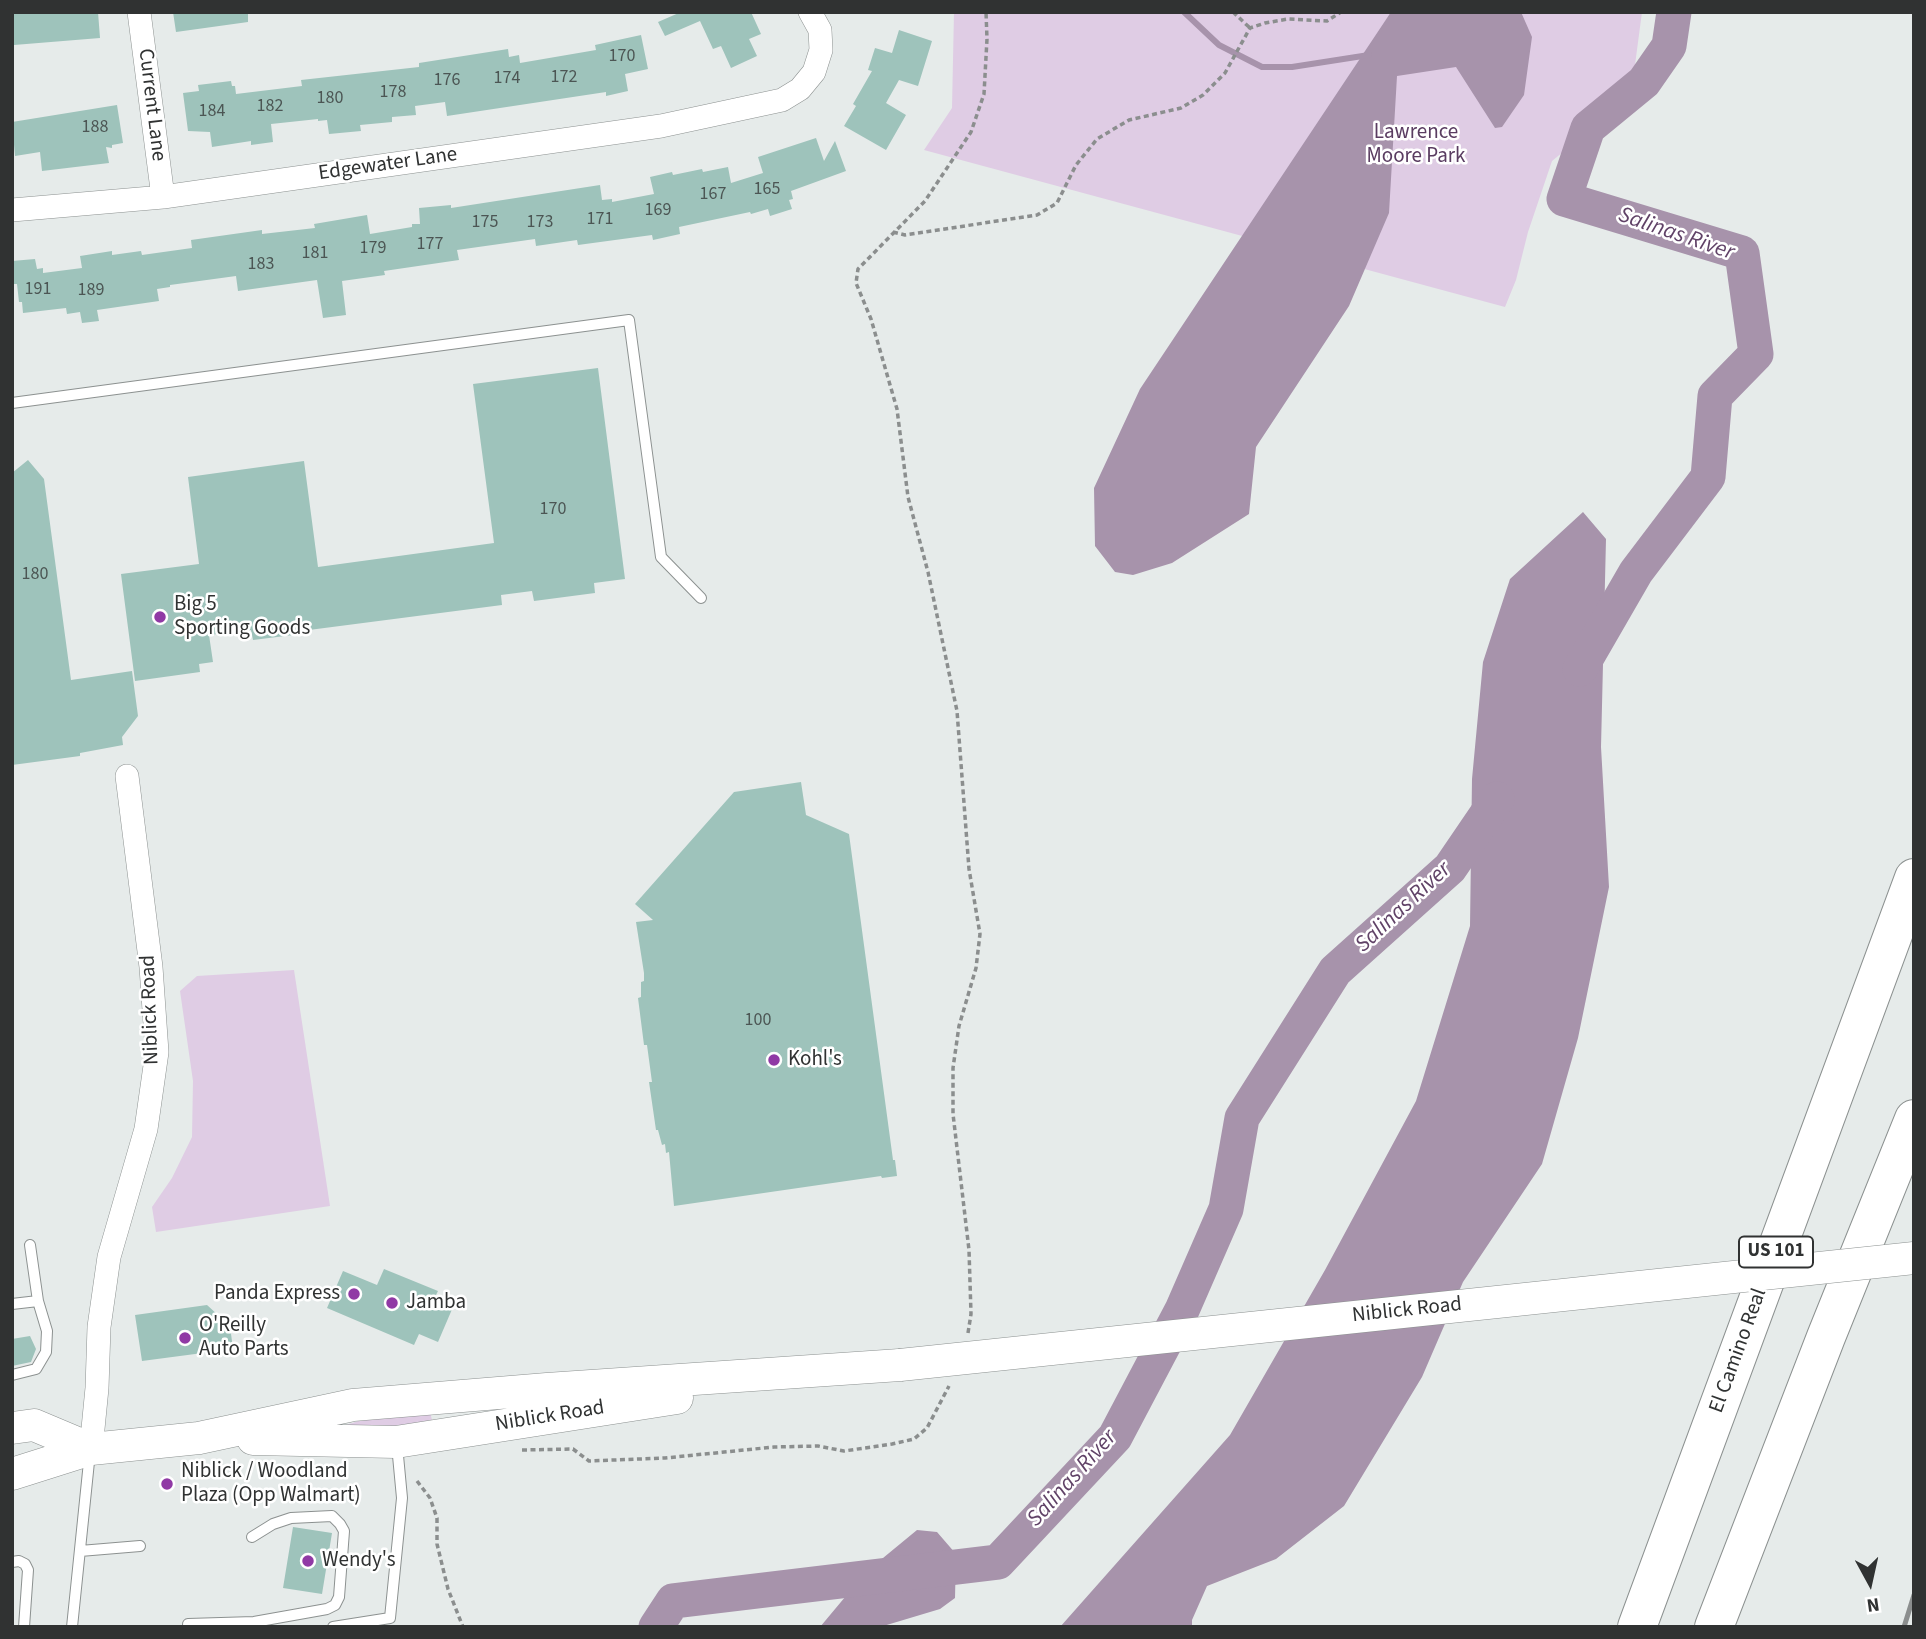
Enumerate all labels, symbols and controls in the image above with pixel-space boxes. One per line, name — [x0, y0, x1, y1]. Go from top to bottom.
house number: 170 — [609, 46, 635, 68]
street label: Current Lane — [132, 47, 170, 163]
house number: 172 — [551, 67, 577, 89]
house number: 174 — [494, 68, 520, 90]
house number: 176 — [434, 70, 460, 92]
house number: 178 — [380, 82, 406, 104]
house number: 180 — [317, 88, 343, 110]
house number: 182 — [257, 96, 283, 118]
house number: 184 — [199, 101, 225, 123]
house number: 188 — [82, 117, 108, 139]
park label: Lawrence Moore Park — [1367, 120, 1465, 170]
street label: Edgewater Lane — [317, 143, 459, 187]
house number: 165 — [754, 179, 780, 201]
house number: 167 — [700, 184, 726, 206]
house number: 169 — [645, 200, 671, 222]
water label: Salinas River — [1614, 202, 1738, 268]
house number: 171 — [587, 209, 613, 231]
house number: 175 — [472, 212, 498, 234]
house number: 173 — [527, 212, 553, 234]
house number: 177 — [417, 234, 443, 256]
house number: 179 — [360, 238, 386, 260]
house number: 181 — [302, 243, 328, 265]
house number: 183 — [248, 254, 274, 276]
house number: 191 — [25, 279, 51, 301]
house number: 189 — [78, 280, 104, 302]
house number: 170 — [540, 499, 566, 521]
house number: 180 — [22, 564, 48, 586]
place label: Big 5 Sporting Goods — [174, 592, 310, 642]
marker: Big 5 Sporting Goods — [152, 609, 168, 625]
water label: Salinas River — [1350, 857, 1458, 959]
street label: Niblick Road — [136, 955, 166, 1065]
house number: 100 — [745, 1010, 771, 1032]
place label: Kohl's — [788, 1047, 842, 1073]
marker: Kohl's — [766, 1052, 782, 1068]
road number: US 101 — [1739, 1236, 1813, 1268]
place label: Panda Express — [214, 1281, 340, 1307]
street label: El Camino Real — [1705, 1285, 1773, 1417]
marker: Panda Express — [346, 1286, 362, 1302]
place label: Jamba — [406, 1290, 466, 1316]
street label: Niblick Road — [1351, 1293, 1463, 1329]
marker: Jamba — [384, 1295, 400, 1311]
place label: O'Reilly Auto Parts — [199, 1313, 289, 1363]
marker: O'Reilly Auto Parts — [177, 1330, 193, 1346]
street label: Niblick Road — [494, 1396, 606, 1438]
water label: Salinas River — [1022, 1425, 1124, 1533]
place label: Niblick / Woodland Plaza (Opp Walmart) — [181, 1459, 361, 1509]
marker: Niblick / Woodland Plaza (Opp Walmart) — [159, 1476, 175, 1492]
place label: Wendy's — [322, 1548, 395, 1574]
north arrow — [1835, 1548, 1905, 1618]
marker: Wendy's — [300, 1553, 316, 1569]
text: N — [1865, 1590, 1881, 1619]

